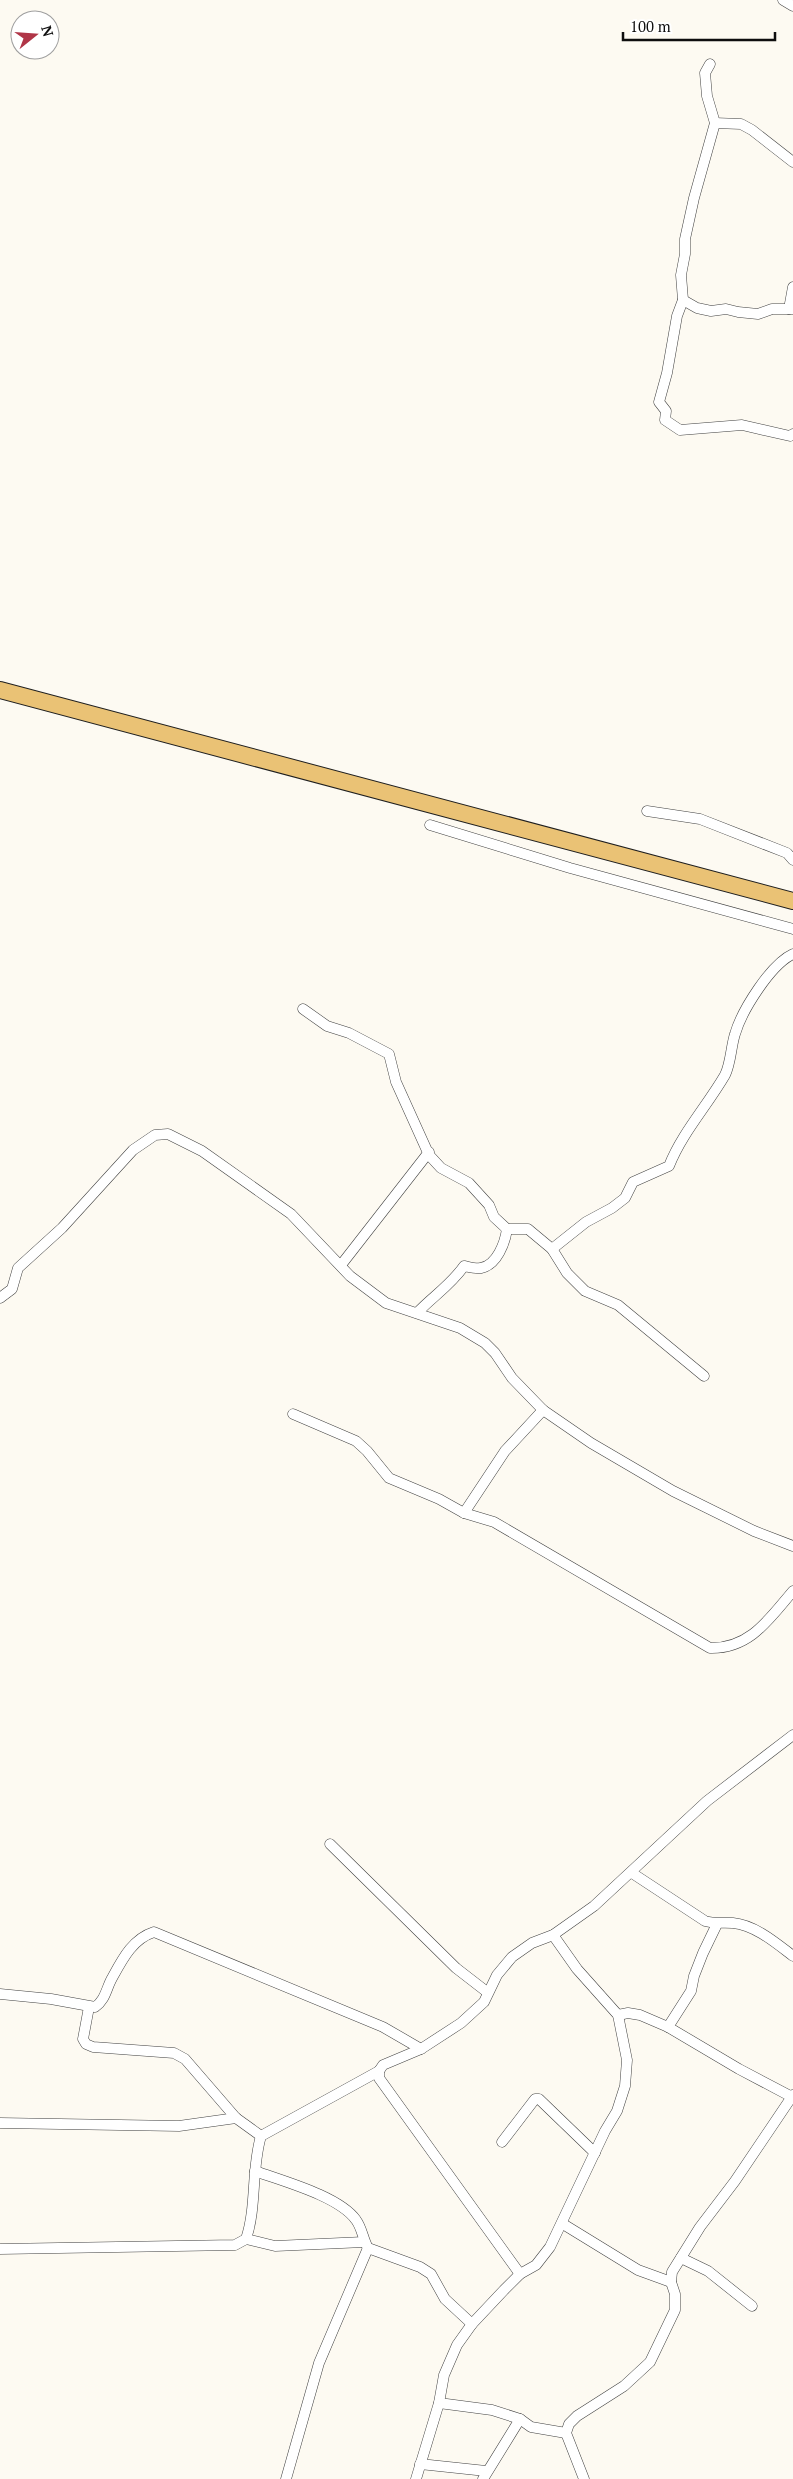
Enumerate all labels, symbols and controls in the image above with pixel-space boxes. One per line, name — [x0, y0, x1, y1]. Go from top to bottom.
north arrow — [10, 10, 60, 60]
scale bar — [623, 10, 776, 42]
text: 100 m — [630, 16, 671, 36]
text: N — [37, 23, 59, 39]

